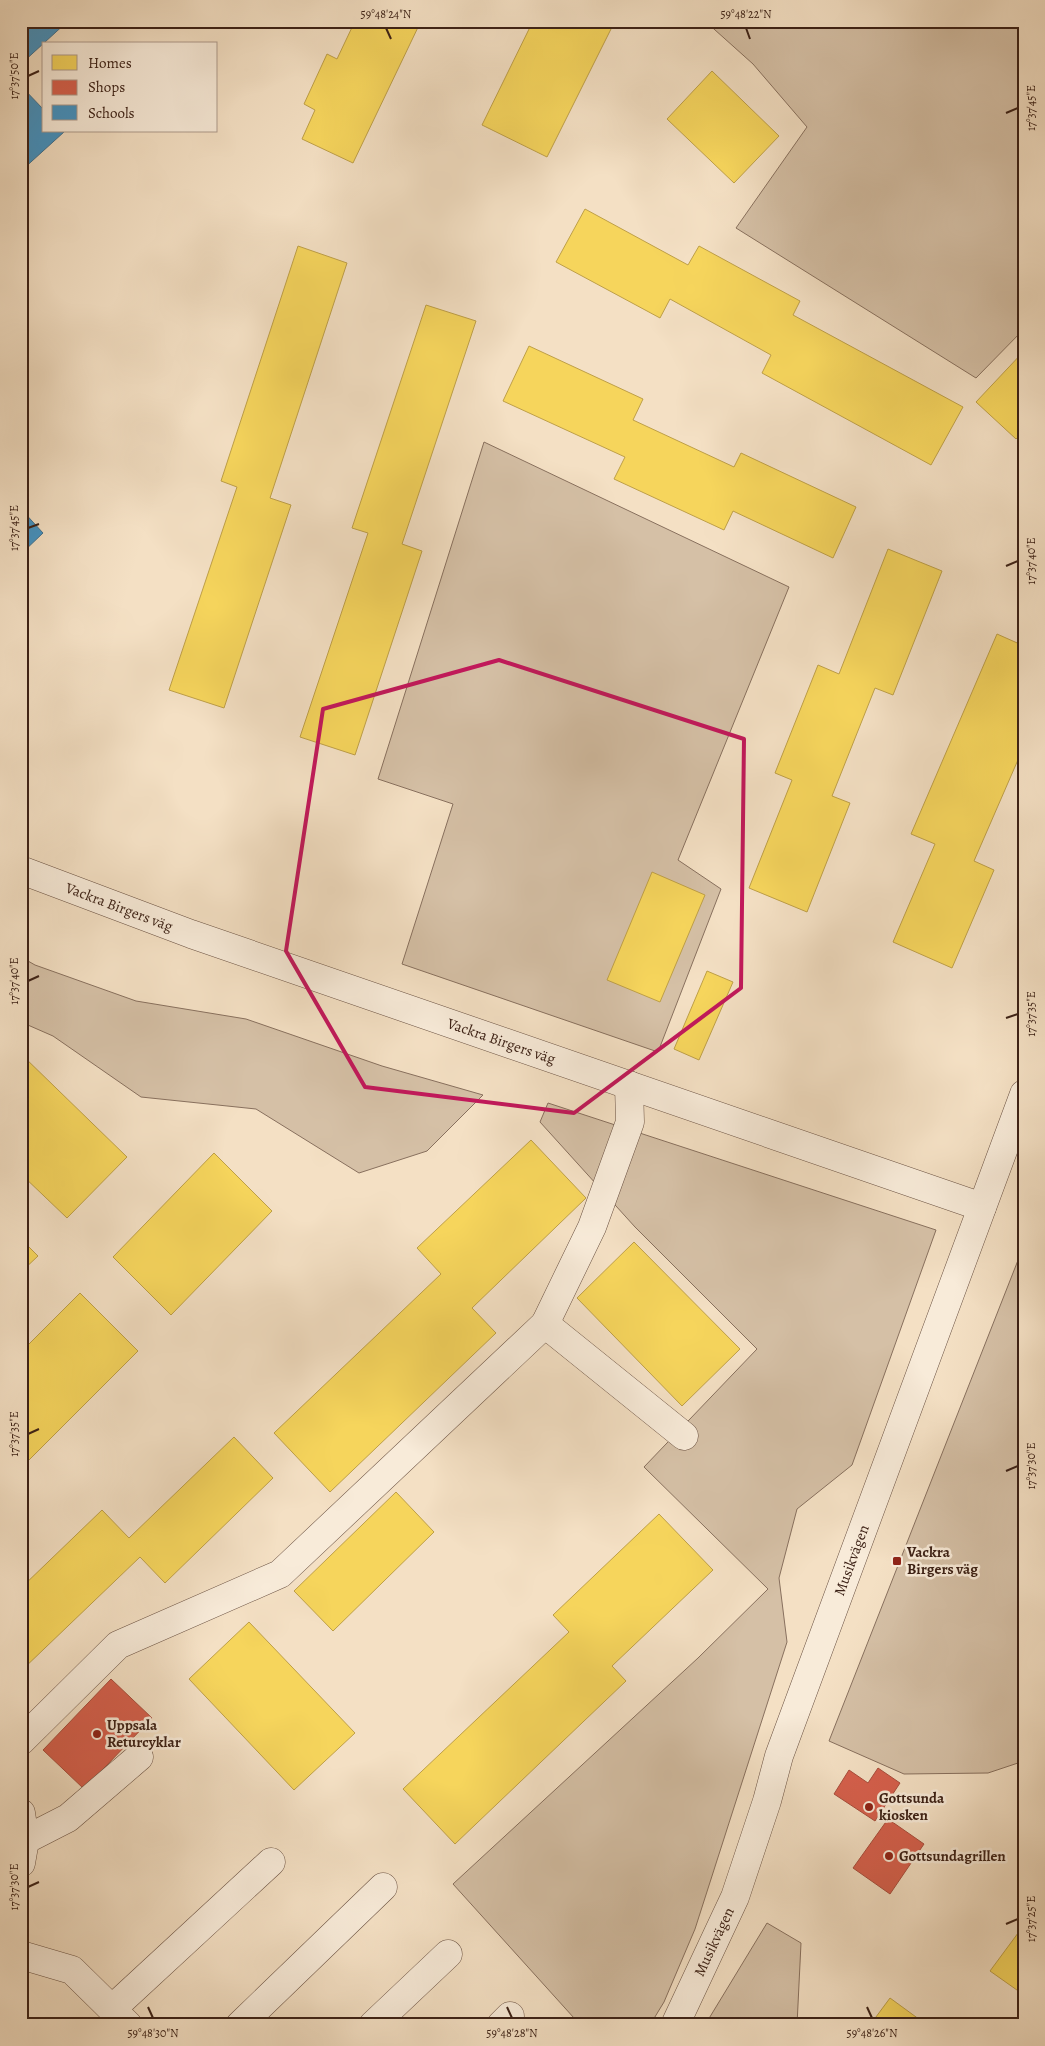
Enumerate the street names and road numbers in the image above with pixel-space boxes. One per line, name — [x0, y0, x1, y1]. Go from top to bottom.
street label: Vackra Birgers väg — [62, 877, 176, 936]
street label: Vackra Birgers väg — [444, 1013, 559, 1069]
street label: Musikvägen — [829, 1522, 874, 1598]
street label: Musikvägen — [689, 1904, 739, 1980]

